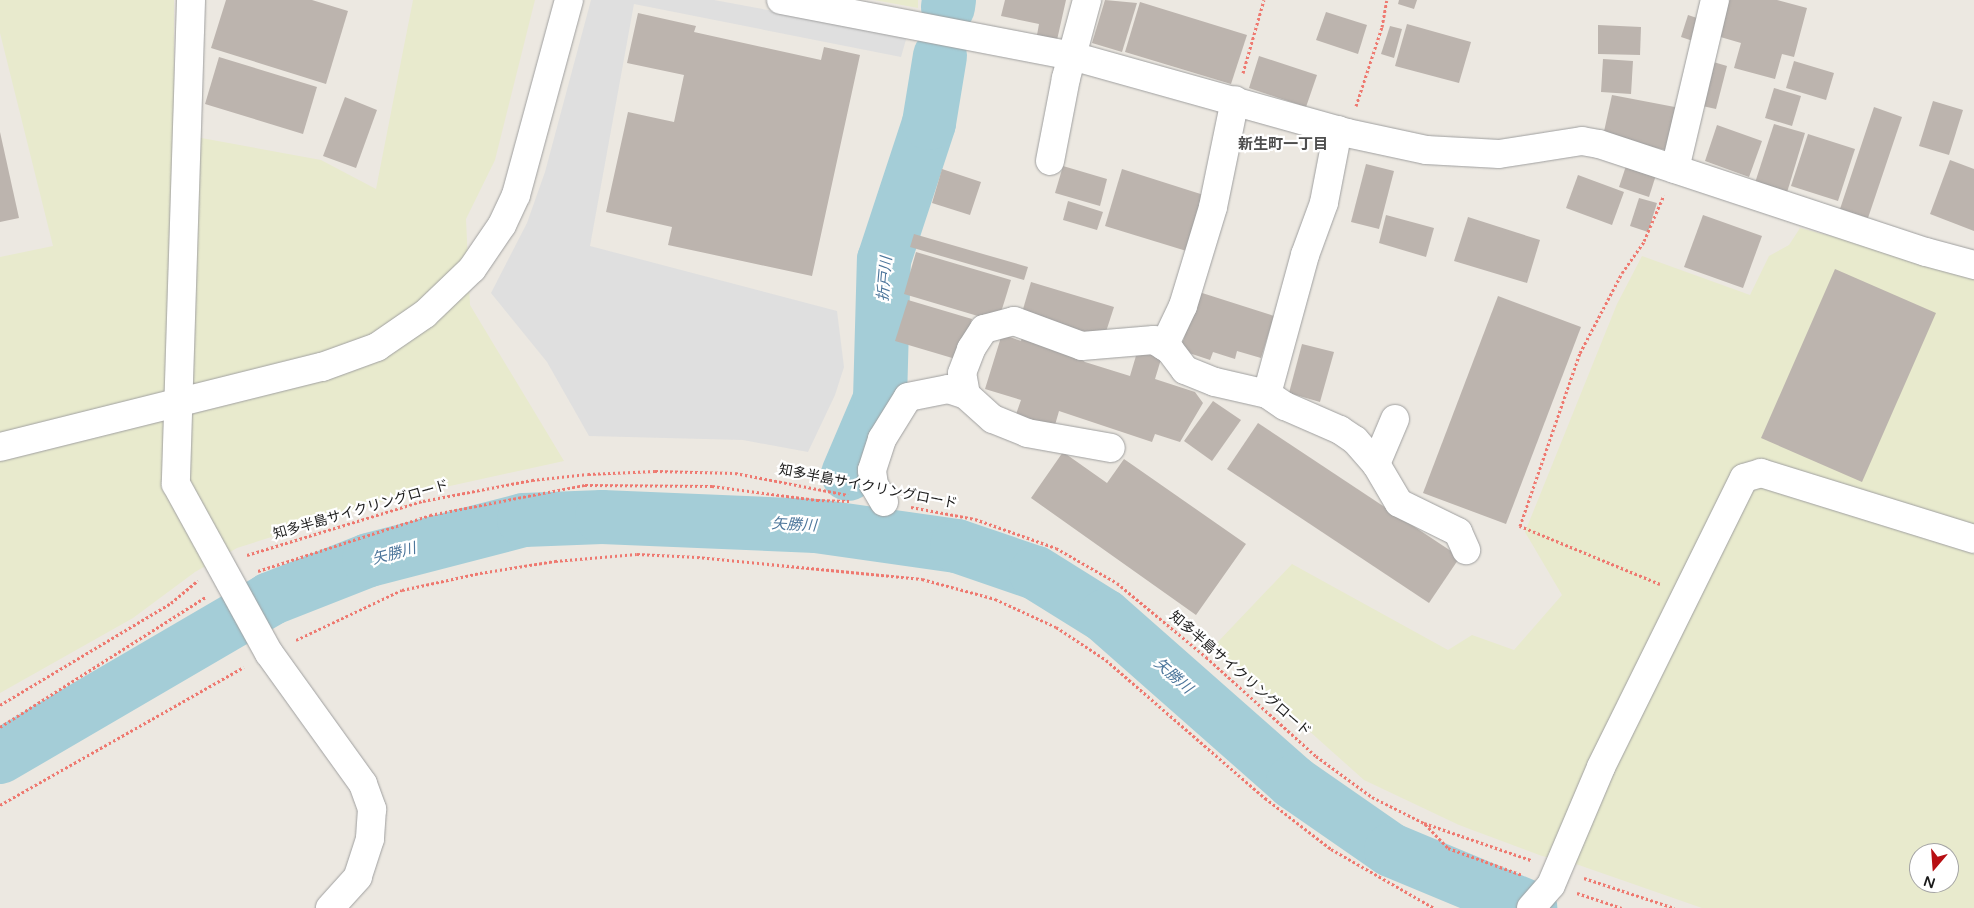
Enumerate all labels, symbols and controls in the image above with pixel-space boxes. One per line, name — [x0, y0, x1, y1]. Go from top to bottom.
district label: 新生町一丁目 — [1238, 136, 1328, 154]
water label: 折戸川 — [874, 256, 896, 302]
street label: 知多半島サイクリングロード — [777, 461, 959, 513]
street label: 知多半島サイクリングロード — [271, 477, 451, 543]
water label: 矢勝川 — [771, 515, 817, 535]
water label: 矢勝川 — [370, 539, 418, 569]
street label: 知多半島サイクリングロード — [1166, 608, 1314, 740]
water label: 矢勝川 — [1150, 654, 1196, 698]
north arrow — [1909, 843, 1959, 893]
text: N — [1922, 872, 1937, 892]

